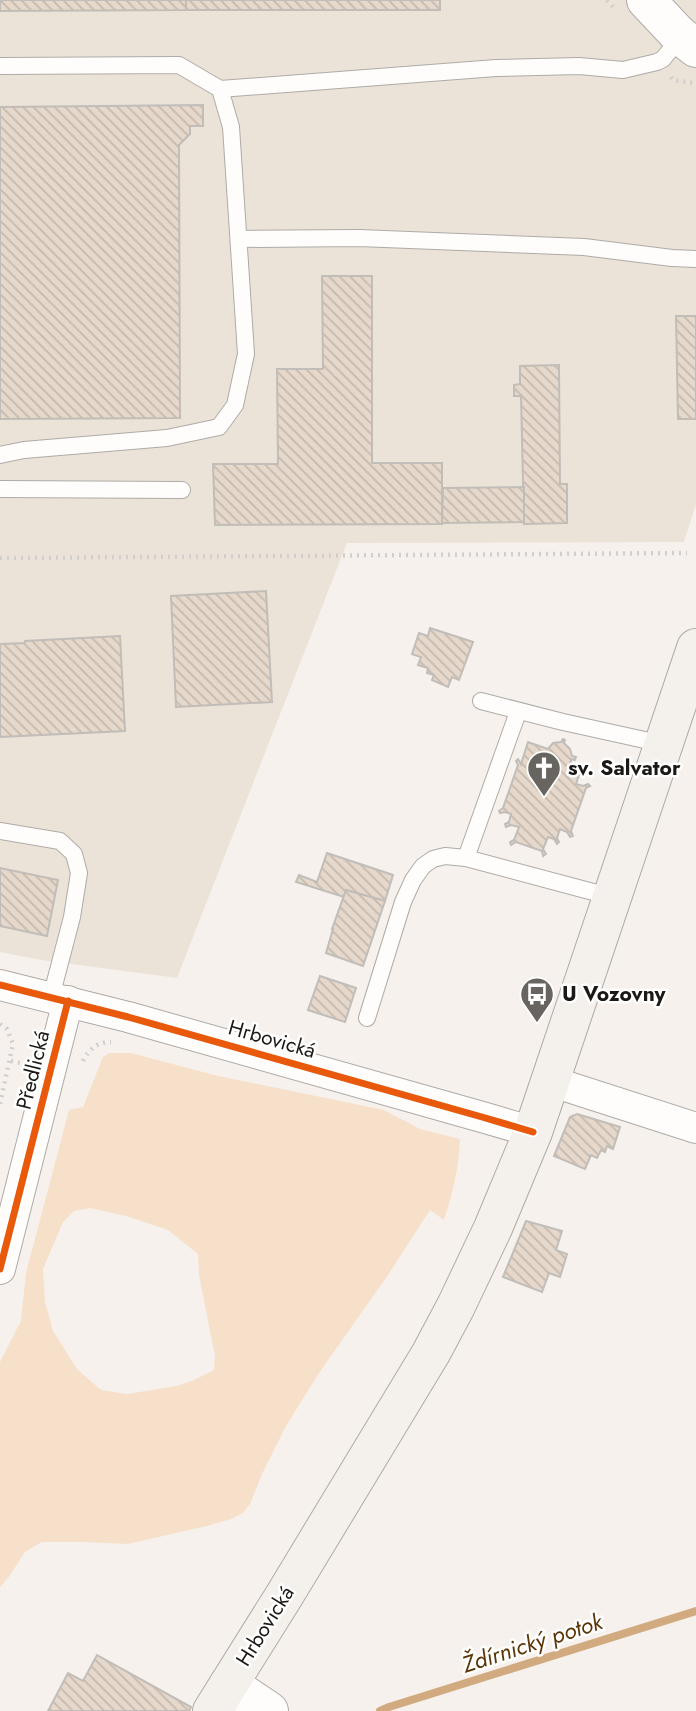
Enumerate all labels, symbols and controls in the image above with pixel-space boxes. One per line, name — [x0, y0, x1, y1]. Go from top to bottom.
church icon: sv. Salvator — [525, 749, 563, 798]
place label: sv. Salvator — [568, 753, 681, 783]
bus stop icon: U Vozovny — [518, 975, 556, 1024]
place label: U Vozovny — [562, 979, 667, 1009]
street label: Hrbovická — [225, 1012, 319, 1066]
street label: Předlická — [9, 1027, 57, 1113]
street label: Hrbovická — [229, 1580, 301, 1672]
water label: Ždírnický potok — [457, 1604, 608, 1682]

